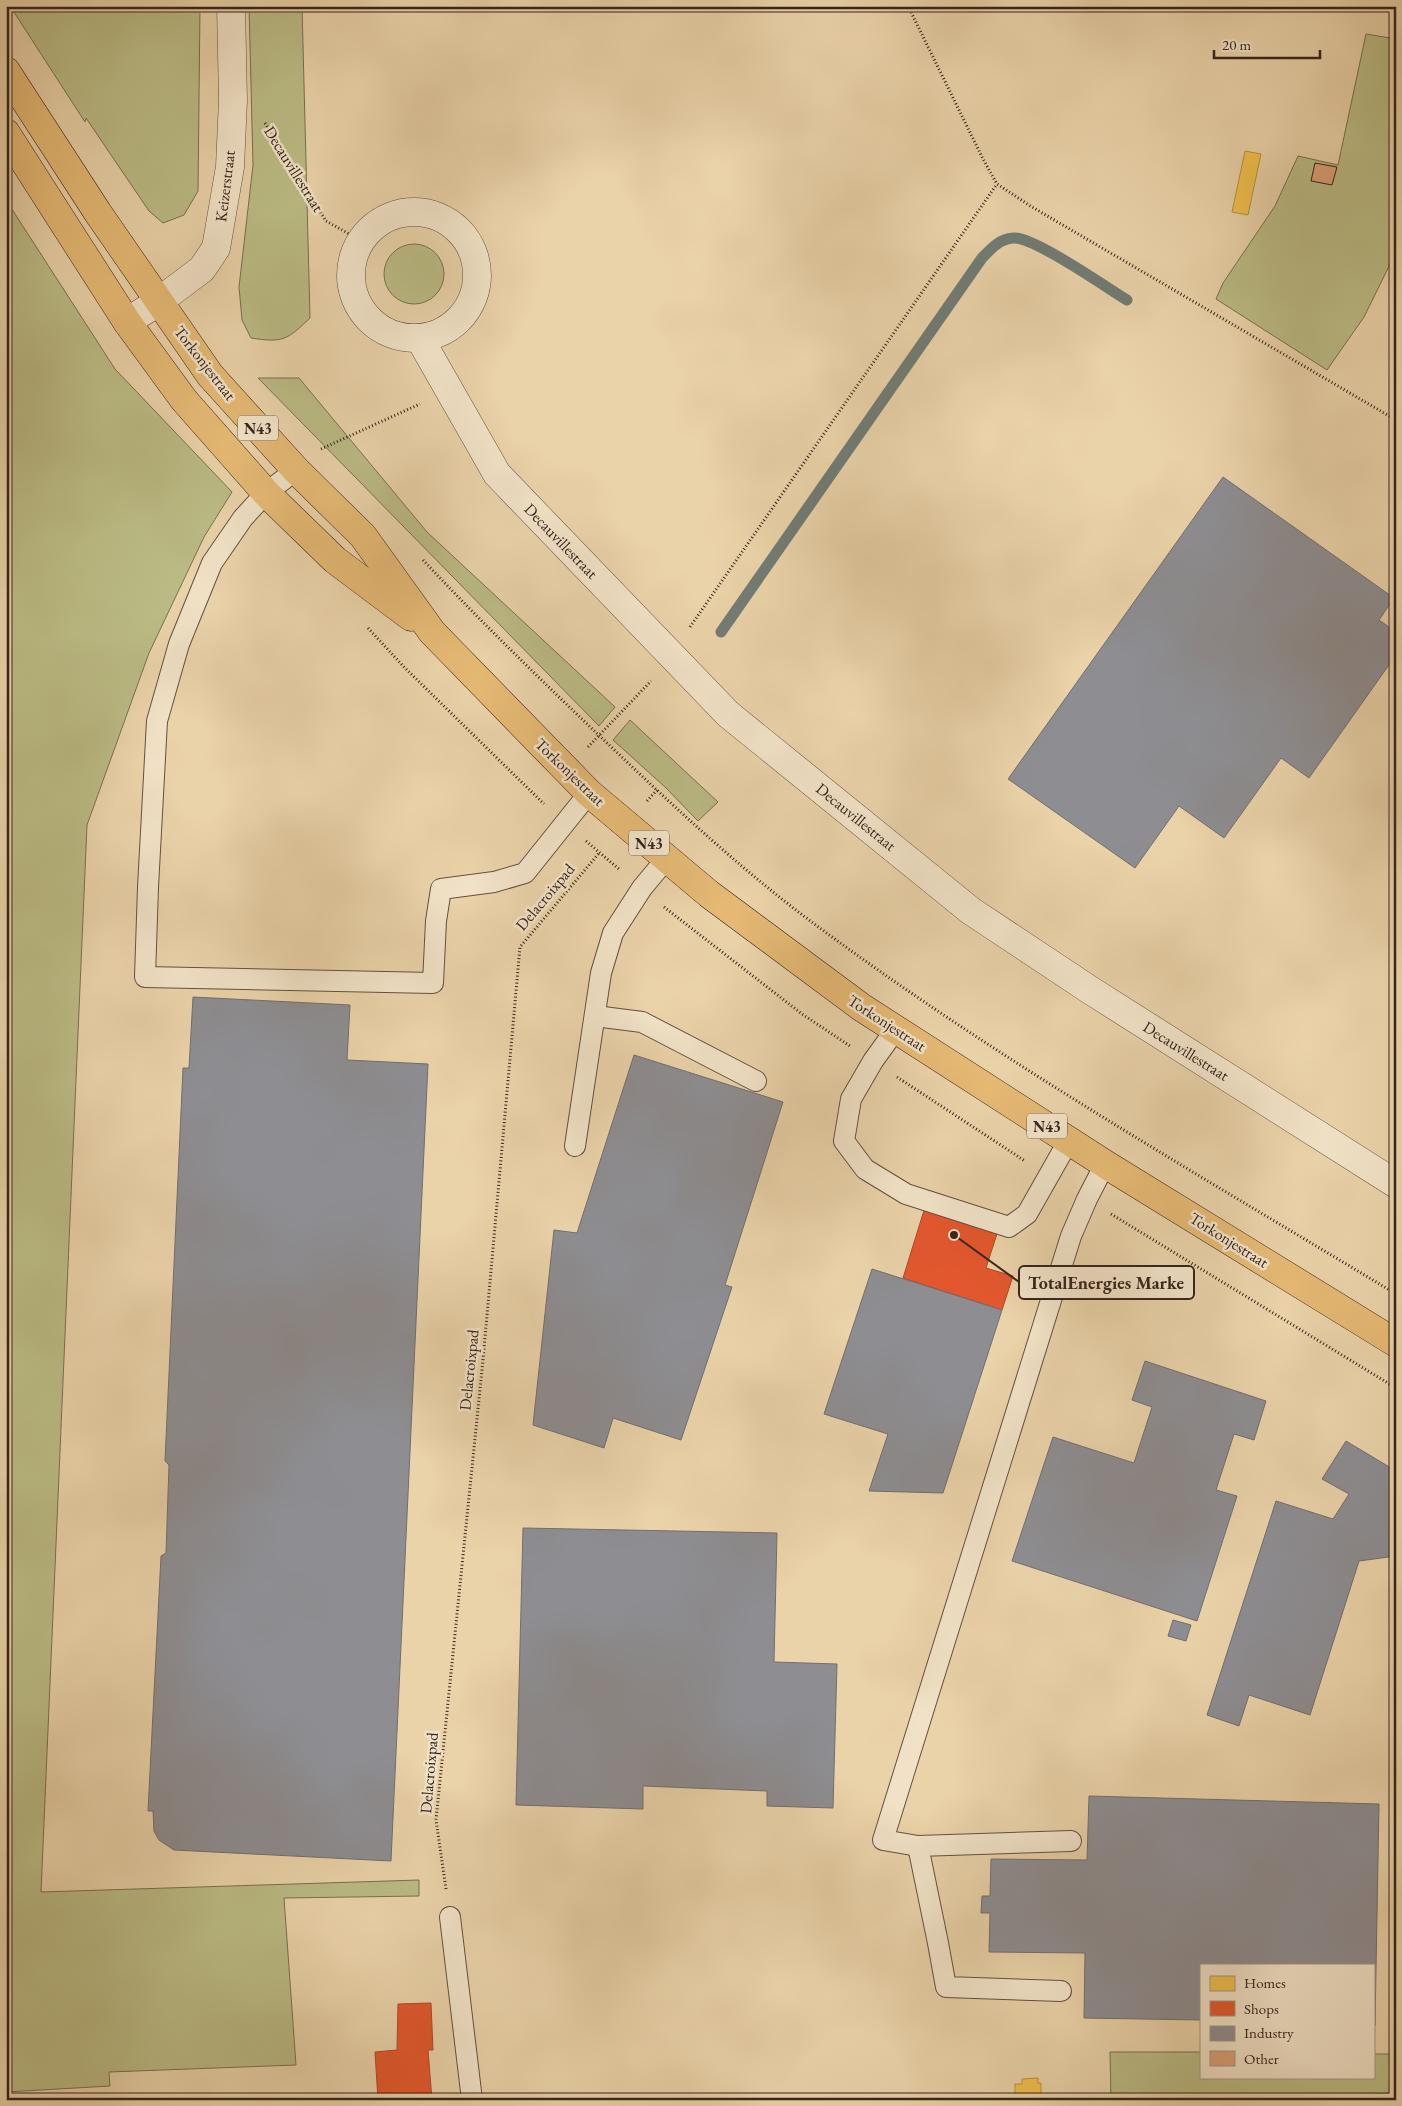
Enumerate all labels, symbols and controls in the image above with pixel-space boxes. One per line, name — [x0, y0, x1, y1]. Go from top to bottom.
scale bar — [1214, 28, 1321, 60]
text: 20 m — [1222, 35, 1251, 54]
street label: Decauvillestraat — [259, 122, 329, 216]
street label: Keizerstraat — [210, 149, 240, 223]
street label: Torkonjestraat — [169, 321, 241, 405]
road number: N43 — [238, 416, 278, 440]
street label: Decauvillestraat — [520, 499, 602, 583]
street label: Torkonjestraat — [531, 733, 609, 811]
street label: Decauvillestraat — [812, 778, 900, 856]
road number: N43 — [629, 830, 669, 856]
street label: Delacroixpad — [511, 858, 580, 935]
street label: Torkonjestraat — [844, 990, 930, 1056]
street label: Decauvillestraat — [1139, 1016, 1233, 1086]
road number: N43 — [1027, 1114, 1067, 1138]
street label: Torkonjestraat — [1186, 1207, 1272, 1273]
callout: TotalEnergies Marke — [1019, 1266, 1194, 1299]
text: TotalEnergies Marke — [1028, 1271, 1184, 1294]
street label: Delacroixpad — [454, 1328, 484, 1412]
street label: Delacroixpad — [415, 1731, 443, 1814]
legend — [1200, 1964, 1374, 2078]
text: Homes — [1244, 1973, 1286, 1992]
text: Shops — [1244, 1999, 1279, 2018]
text: Industry — [1244, 2023, 1294, 2042]
text: Other — [1244, 2049, 1279, 2068]

